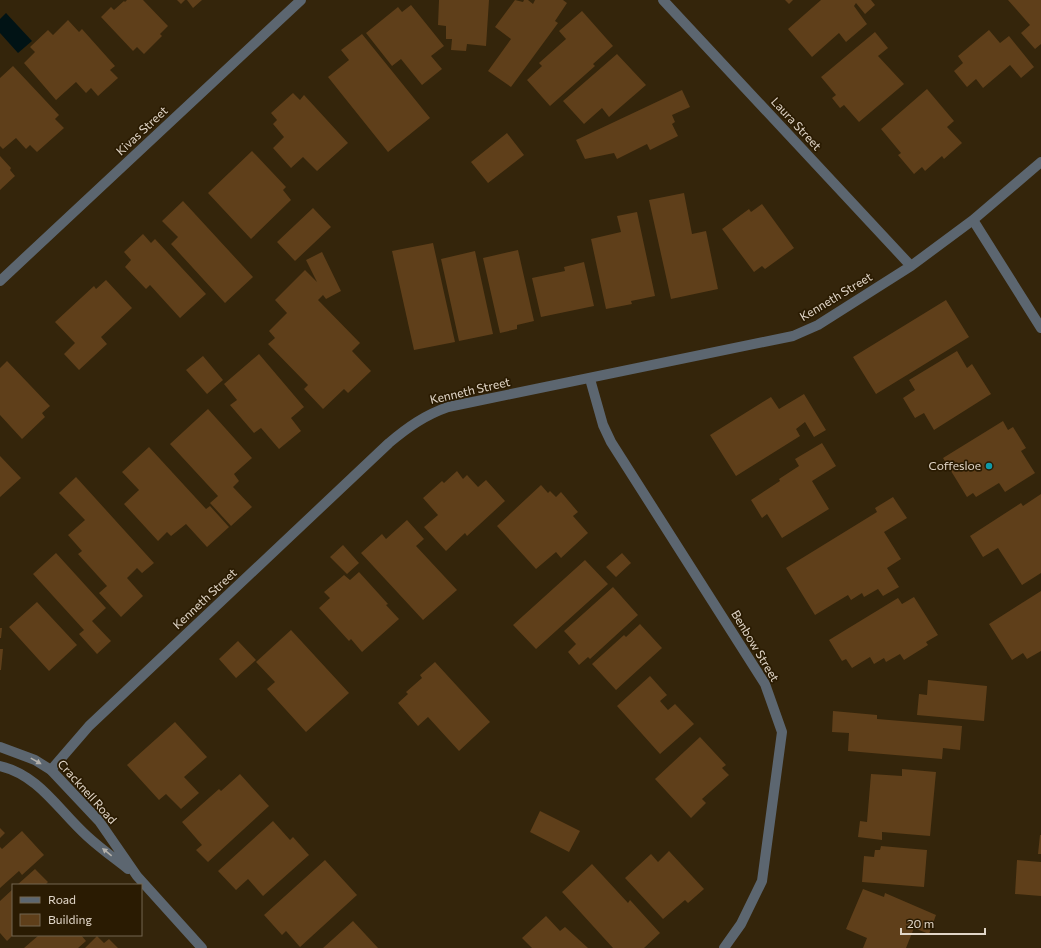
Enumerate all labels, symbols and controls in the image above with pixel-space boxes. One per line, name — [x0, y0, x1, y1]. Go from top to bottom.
street label: Laura Street — [769, 94, 825, 153]
street label: Kivas Street — [113, 103, 170, 158]
street label: Kenneth Street — [797, 269, 874, 323]
street label: Kenneth Street — [428, 374, 511, 406]
place label: Coffesloe — [928, 458, 981, 472]
marker: Coffesloe — [984, 461, 994, 471]
street label: Kenneth Street — [170, 565, 239, 631]
street label: Benbow Street — [729, 607, 783, 684]
street label: Cracknell Road — [55, 756, 120, 826]
one-way arrow — [30, 758, 42, 764]
one-way arrow — [101, 847, 112, 856]
legend — [12, 884, 142, 936]
text: Road — [48, 892, 76, 906]
scale bar — [901, 910, 985, 936]
text: Building — [48, 912, 92, 926]
text: 20 m — [907, 916, 934, 930]

